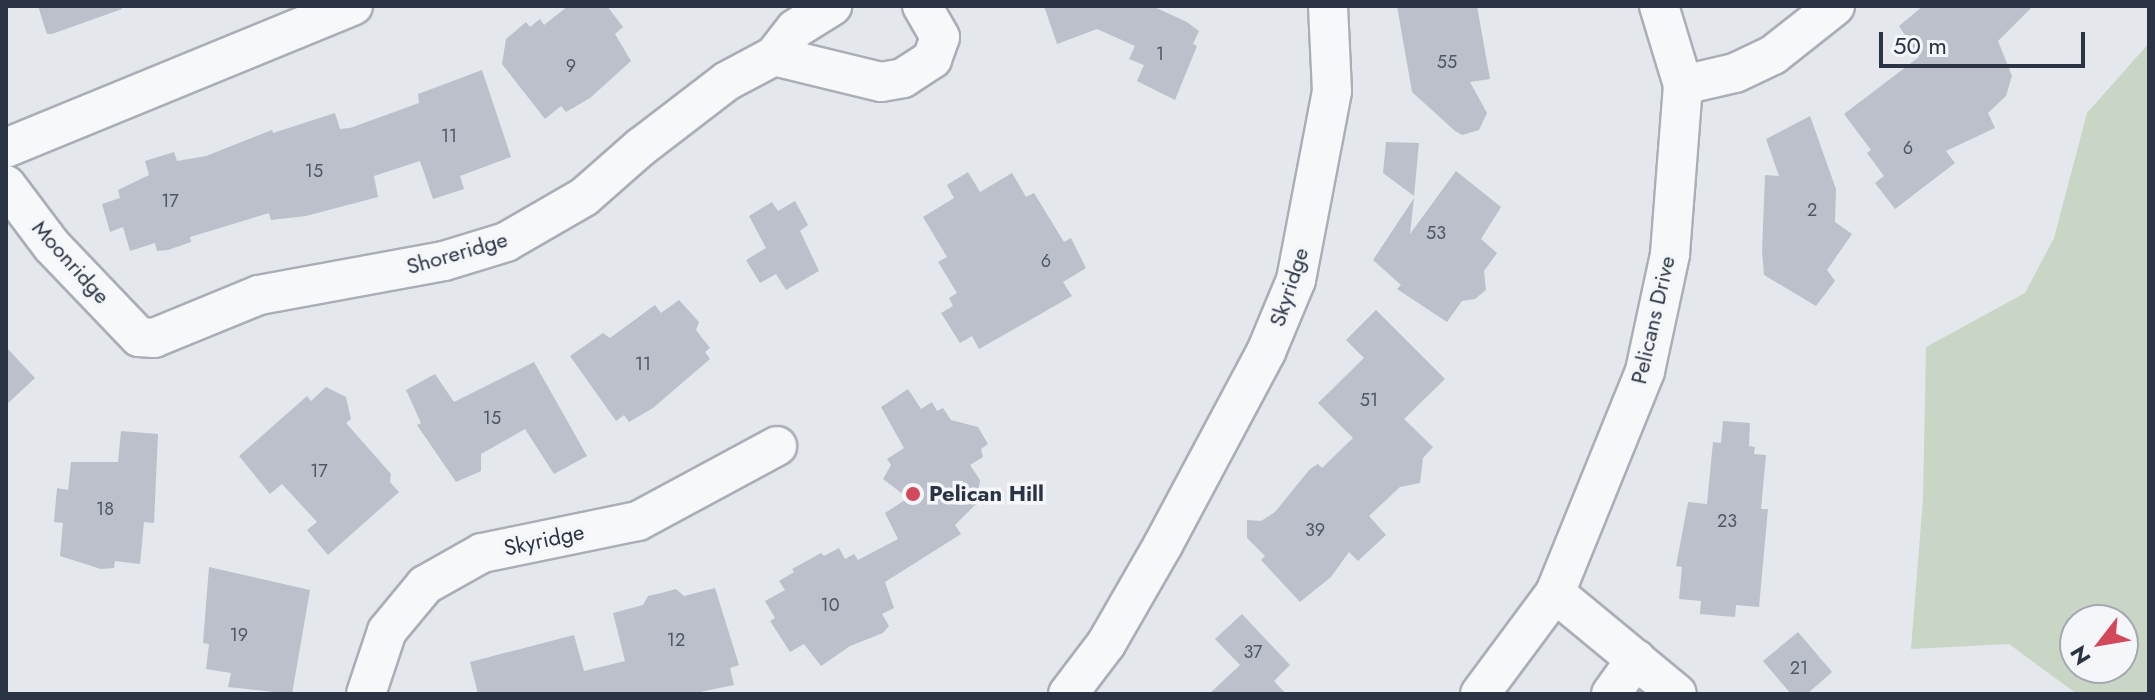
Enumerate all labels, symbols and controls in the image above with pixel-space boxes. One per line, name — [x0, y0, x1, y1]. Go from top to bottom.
scale bar — [1883, 16, 2089, 66]
text: 50 m — [1893, 28, 1947, 63]
house number: 1 — [1156, 43, 1164, 65]
house number: 55 — [1437, 51, 1457, 73]
house number: 9 — [566, 55, 576, 77]
house number: 11 — [441, 125, 457, 147]
house number: 6 — [1903, 137, 1913, 159]
house number: 15 — [305, 160, 323, 182]
house number: 17 — [161, 190, 179, 212]
house number: 2 — [1807, 199, 1817, 221]
street label: Moonridge — [27, 215, 115, 309]
house number: 53 — [1426, 222, 1446, 244]
street label: Shoreridge — [403, 226, 511, 280]
street label: Skyridge — [1264, 244, 1314, 330]
house number: 6 — [1041, 250, 1051, 272]
street label: Pelicans Drive — [1625, 253, 1681, 387]
house number: 11 — [635, 353, 651, 375]
house number: 51 — [1360, 389, 1378, 411]
house number: 15 — [483, 407, 501, 429]
house number: 17 — [310, 460, 328, 482]
place label: Pelican Hill — [929, 481, 1044, 507]
marker: Pelican Hill — [904, 485, 922, 503]
house number: 18 — [96, 498, 114, 520]
house number: 23 — [1717, 510, 1737, 532]
street label: Skyridge — [501, 519, 587, 561]
house number: 39 — [1305, 519, 1325, 541]
house number: 10 — [821, 594, 839, 616]
north arrow — [2059, 604, 2139, 684]
house number: 19 — [230, 624, 248, 646]
house number: 12 — [667, 629, 685, 651]
text: N — [2062, 640, 2098, 671]
house number: 37 — [1243, 641, 1263, 663]
house number: 21 — [1790, 657, 1808, 679]

